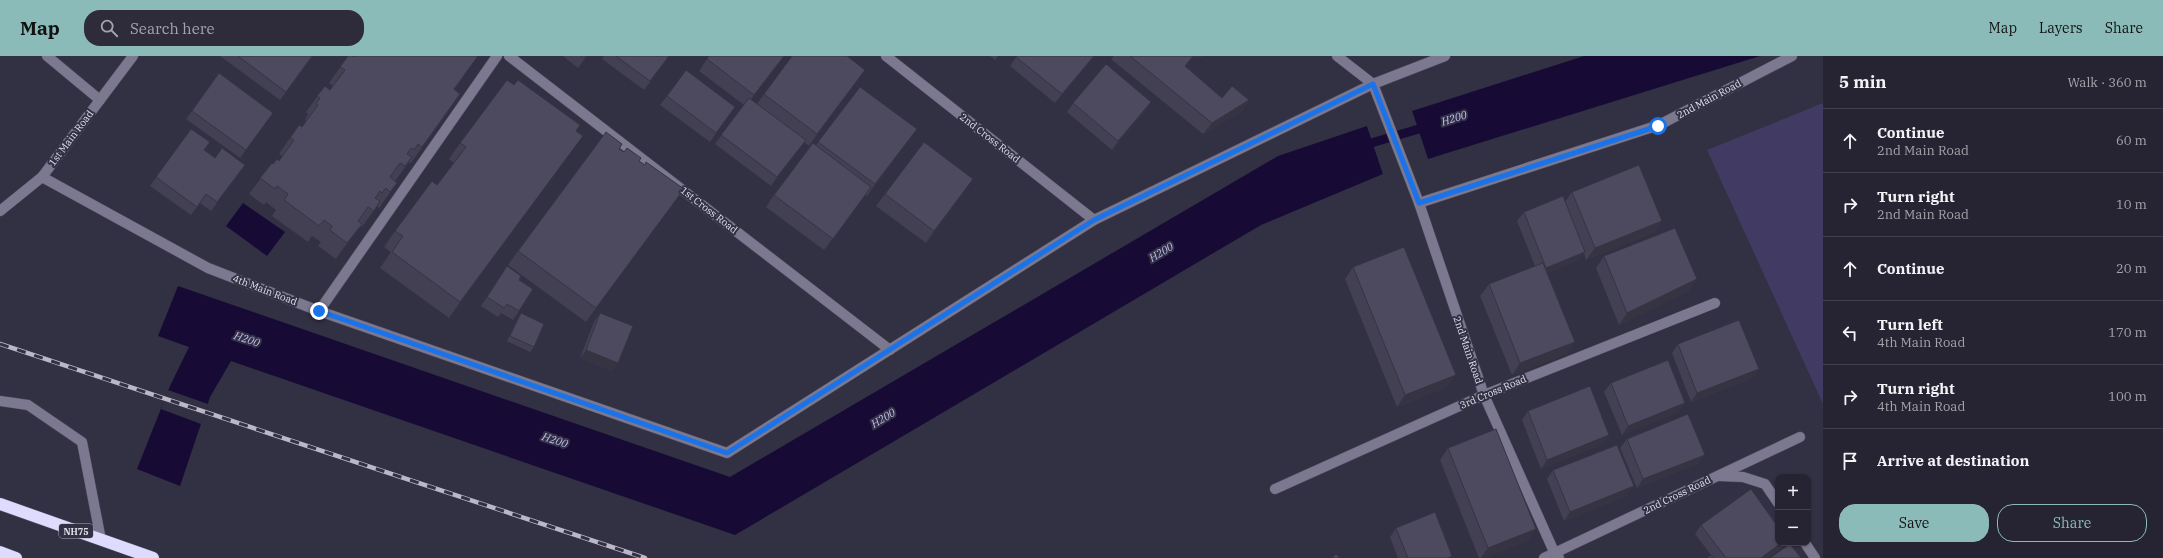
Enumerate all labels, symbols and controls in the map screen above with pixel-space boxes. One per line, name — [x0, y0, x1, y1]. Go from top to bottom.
search box — [84, 10, 364, 46]
text: Map — [20, 16, 60, 40]
icon: search — [98, 17, 120, 39]
text: Search here — [130, 19, 214, 38]
text: Map — [1989, 19, 2017, 37]
text: Layers — [2039, 19, 2083, 37]
text: Share — [2105, 19, 2143, 37]
text: 5 min — [1839, 71, 1887, 93]
text: Walk · 360 m — [2068, 74, 2147, 91]
street label: 2nd Main Road — [1675, 77, 1743, 121]
water label: H200 — [1439, 107, 1469, 129]
street label: 1st Main Road — [46, 108, 96, 168]
street label: 2nd Cross Road — [957, 110, 1023, 166]
route start — [1649, 117, 1667, 135]
text: Continue — [1877, 123, 1944, 142]
icon: ahead — [1839, 130, 1861, 152]
text: 60 m — [2116, 132, 2147, 149]
text: 2nd Main Road — [1877, 142, 1969, 159]
street label: 1st Cross Road — [678, 184, 740, 236]
text: Turn right — [1877, 187, 1955, 206]
icon: right — [1839, 194, 1861, 216]
text: 10 m — [2116, 196, 2147, 213]
text: 2nd Main Road — [1877, 206, 1969, 223]
water label: H200 — [1145, 239, 1177, 265]
icon: ahead — [1839, 258, 1861, 280]
text: Continue — [1877, 259, 1944, 278]
text: 20 m — [2116, 260, 2147, 277]
street label: 4th Main Road — [231, 272, 299, 308]
route end — [310, 302, 328, 320]
street label: 2nd Main Road — [1450, 314, 1486, 386]
text: Turn left — [1877, 315, 1943, 334]
icon: left — [1839, 322, 1861, 344]
text: 170 m — [2108, 324, 2147, 341]
water label: H200 — [231, 328, 262, 350]
text: 4th Main Road — [1877, 334, 1965, 351]
street label: 3rd Cross Road — [1458, 372, 1528, 412]
text: Turn right — [1877, 379, 1955, 398]
icon: right — [1839, 386, 1861, 408]
text: 100 m — [2108, 388, 2147, 405]
text: 4th Main Road — [1877, 398, 1965, 415]
water label: H200 — [867, 405, 899, 431]
water label: H200 — [539, 429, 570, 451]
icon: arrive — [1839, 450, 1861, 472]
text: Arrive at destination — [1877, 451, 2029, 470]
street label: 2nd Cross Road — [1641, 473, 1713, 517]
map controls — [1775, 474, 1811, 546]
button: + — [1775, 474, 1811, 510]
button: Save — [1839, 504, 1989, 542]
button: Share — [1997, 504, 2147, 542]
button: − — [1775, 510, 1811, 546]
road number: NH75 — [59, 524, 93, 538]

